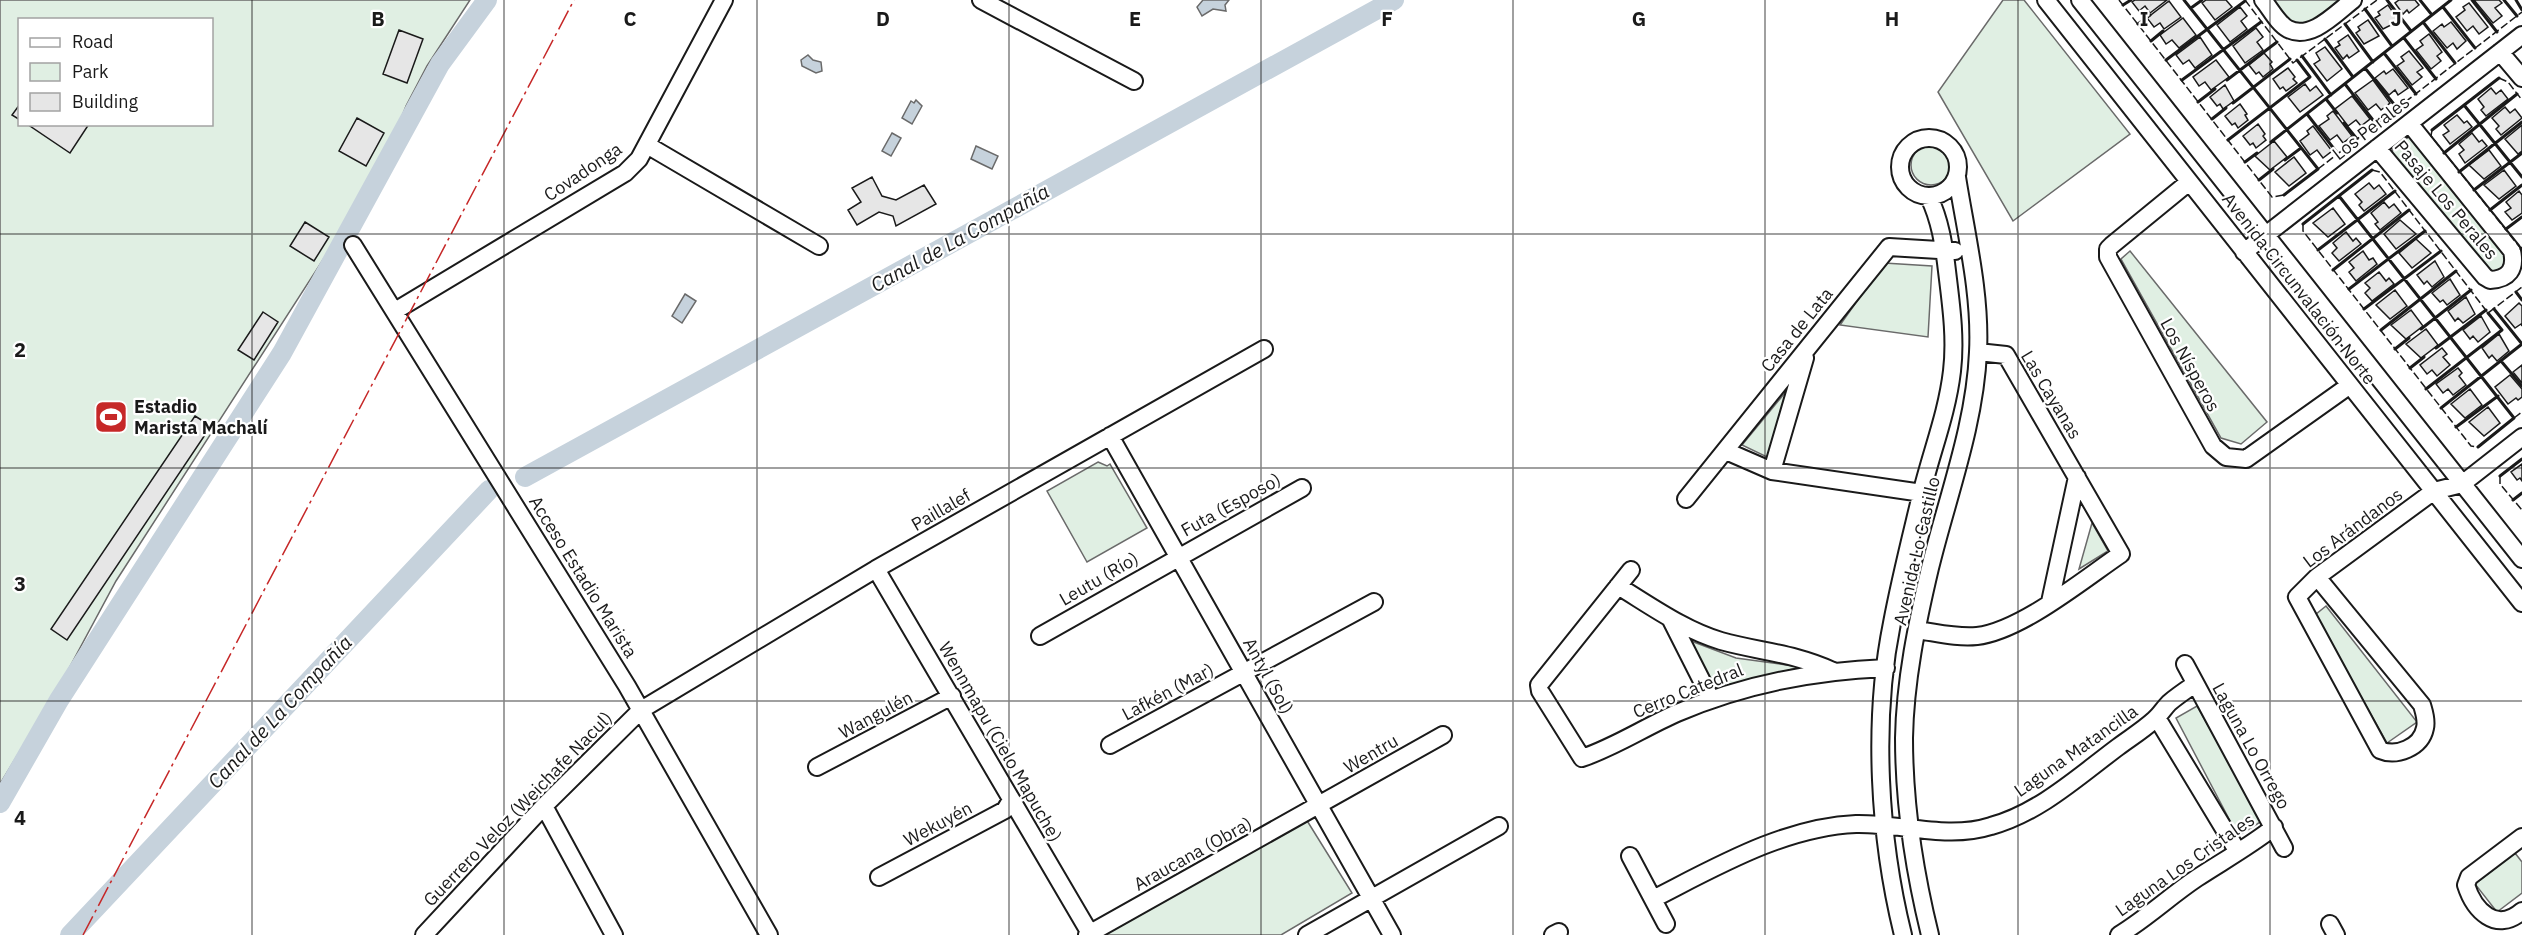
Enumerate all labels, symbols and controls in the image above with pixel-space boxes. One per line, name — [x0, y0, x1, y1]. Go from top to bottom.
text: B — [371, 5, 385, 32]
text: C — [623, 5, 637, 32]
text: D — [876, 5, 890, 32]
text: E — [1129, 5, 1141, 32]
text: F — [1381, 5, 1393, 32]
text: G — [1632, 5, 1646, 32]
text: H — [1885, 5, 1899, 32]
text: I — [2140, 5, 2148, 32]
text: J — [2390, 5, 2402, 32]
legend — [18, 18, 213, 126]
text: Road — [72, 30, 113, 53]
text: Park — [72, 60, 109, 83]
text: Building — [72, 90, 139, 113]
street label: Los Perales — [2327, 90, 2414, 165]
street label: Pasaje Los Perales — [2390, 135, 2503, 264]
street label: Covadonga — [539, 137, 626, 206]
water label: Canal de La Compañía — [866, 177, 1054, 298]
street label: Avenida Circunvalación Norte — [2217, 188, 2381, 389]
street label: Casa de Lata — [1755, 282, 1838, 377]
street label: Los Nísperos — [2155, 314, 2226, 416]
text: 2 — [14, 336, 26, 363]
street label: Las Cayanas — [2016, 346, 2087, 443]
place label: Estadio Marista Machalí — [134, 395, 268, 439]
sports icon: Estadio Marista Machalí — [93, 399, 129, 435]
street label: Futa (Esposo) — [1177, 468, 1285, 541]
street label: Avenida Lo Castillo — [1888, 474, 1945, 628]
street label: Paillalef — [907, 483, 975, 536]
street label: Los Arándanos — [2298, 483, 2407, 573]
street label: Acceso Estadio Marista — [524, 491, 643, 662]
street label: Leutu (Río) — [1055, 547, 1143, 611]
text: 3 — [14, 570, 26, 597]
water label: Canal de La Compañía — [202, 629, 358, 794]
street label: Antyl (Sol) — [1238, 634, 1299, 718]
street label: Wennmapu (Cielo Mapuche) — [934, 638, 1067, 846]
street label: Lafkén (Mar) — [1118, 658, 1218, 725]
street label: Cerro Catedral — [1629, 658, 1746, 723]
street label: Laguna Lo Orrego — [2207, 679, 2296, 813]
street label: Wangulén — [835, 686, 917, 744]
street label: Laguna Matancilla — [2009, 699, 2142, 802]
street label: Guerrero Veloz (Weichafe Nacul) — [418, 706, 617, 911]
street label: Wentru — [1339, 729, 1402, 778]
street label: Wekuyén — [900, 796, 976, 851]
text: 4 — [14, 804, 26, 831]
street label: Laguna Los Cristales — [2111, 808, 2259, 921]
street label: Araucana (Obra) — [1129, 811, 1256, 896]

